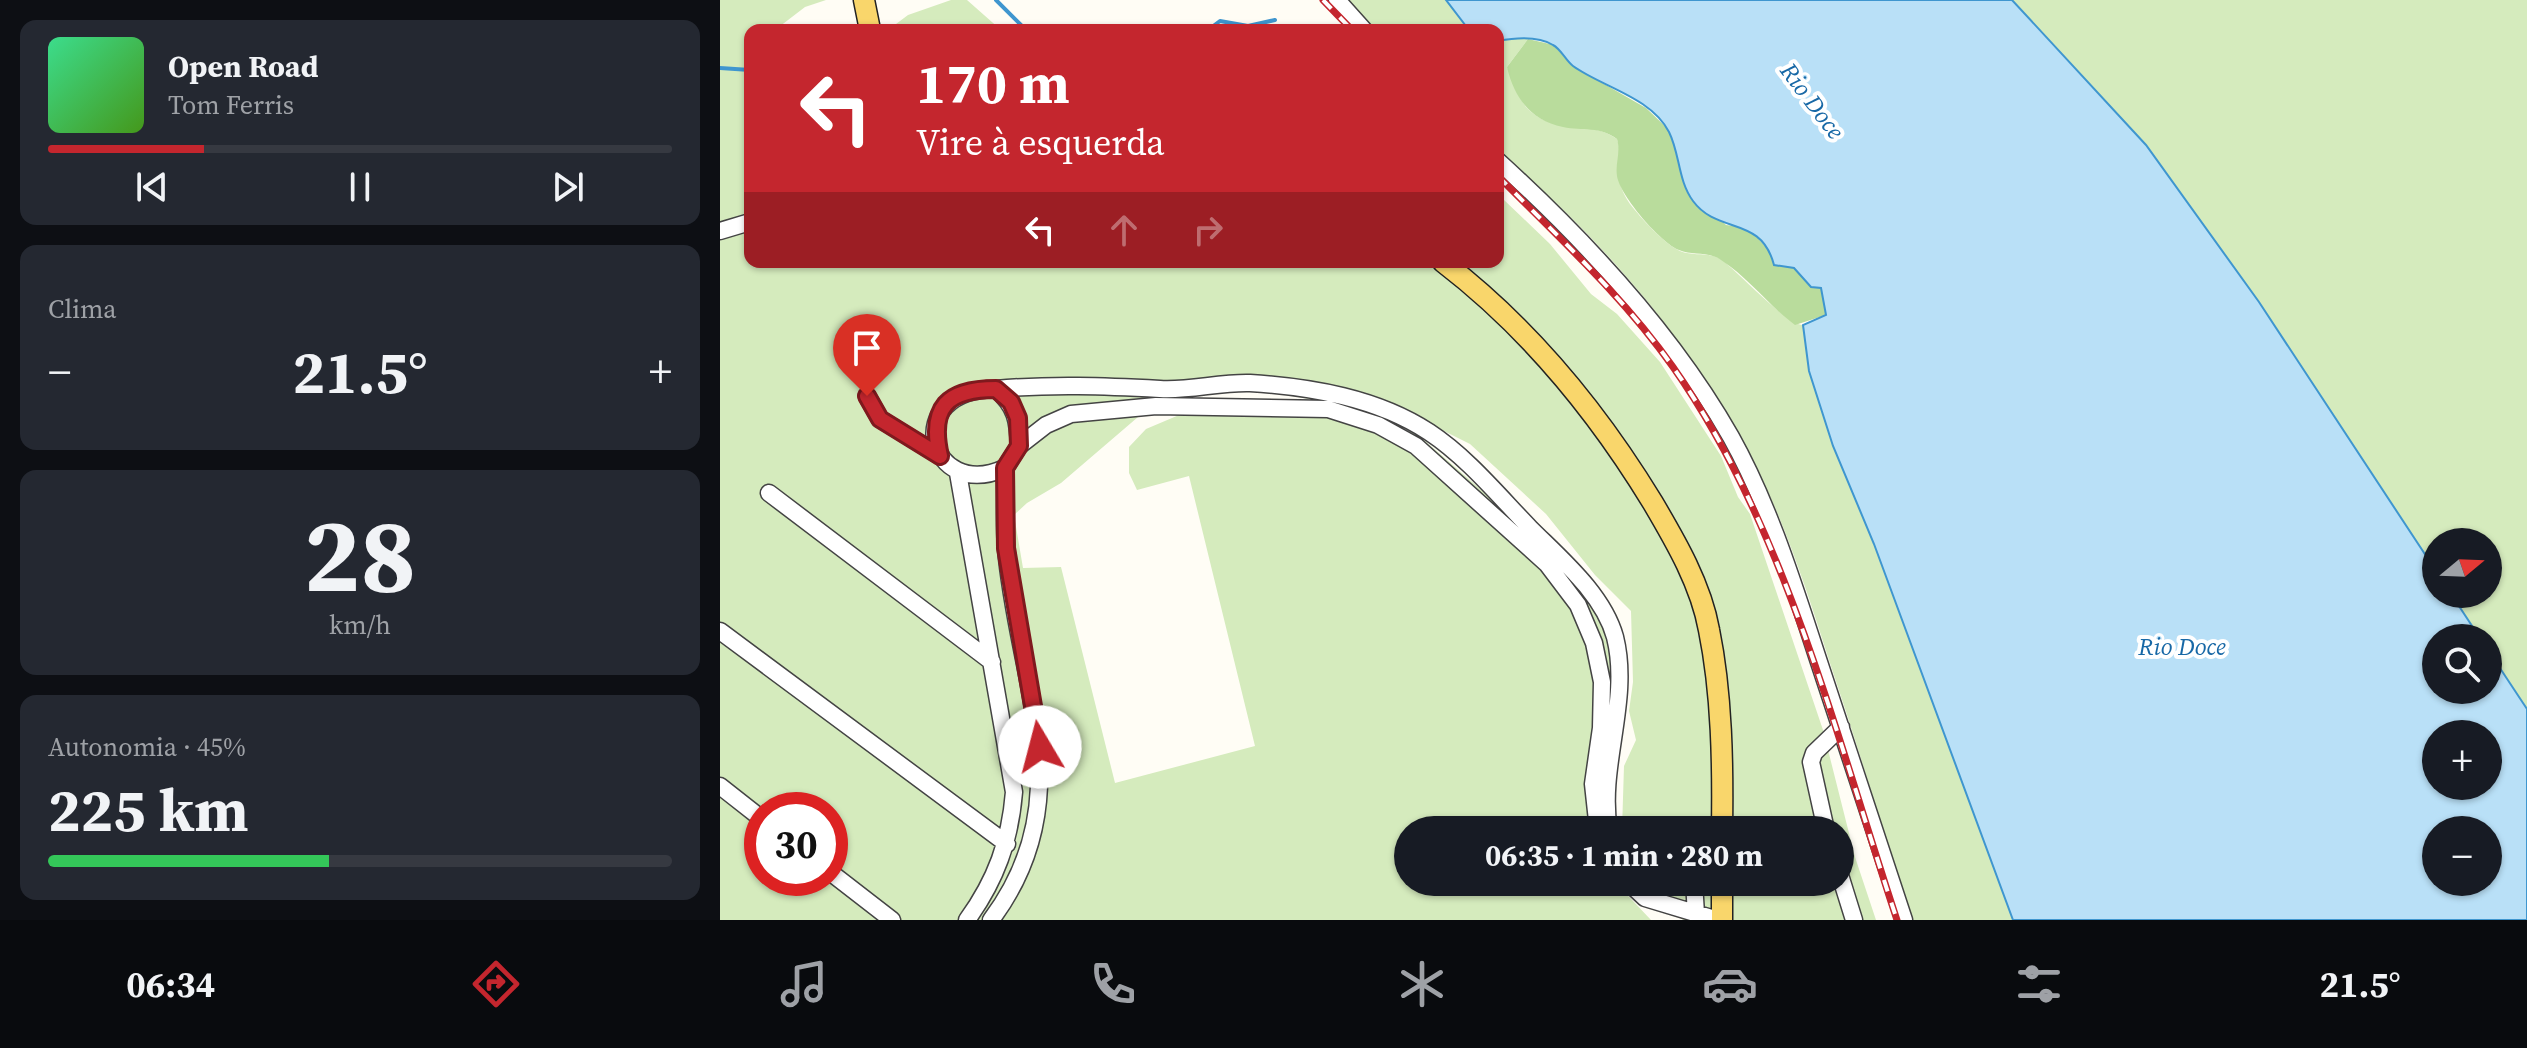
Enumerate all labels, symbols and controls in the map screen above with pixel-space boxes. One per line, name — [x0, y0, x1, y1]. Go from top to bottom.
text: 170 m — [916, 45, 1070, 122]
text: Open Road — [168, 46, 319, 87]
water label: Rio Doce — [1772, 55, 1852, 146]
icon: left — [784, 56, 888, 160]
text: Tom Ferris — [168, 87, 294, 123]
text: Vire à esquerda — [916, 118, 1165, 167]
icon: previous — [130, 165, 174, 209]
icon: pause — [338, 165, 382, 209]
icon: next — [546, 165, 590, 209]
icon: left — [1018, 208, 1062, 252]
icon: ahead — [1102, 208, 1146, 252]
icon: right — [1186, 208, 1230, 252]
text: Clima — [48, 291, 117, 327]
pin — [833, 314, 901, 396]
icon: arrive — [845, 326, 889, 370]
text: 21.5° — [292, 331, 428, 413]
text: − — [48, 341, 71, 402]
text: + — [649, 341, 672, 402]
text: 28 — [304, 483, 416, 626]
north arrow — [2422, 528, 2502, 608]
map controls — [2422, 528, 2502, 896]
text: km/h — [329, 607, 391, 643]
button: search — [2422, 624, 2502, 704]
water label: Rio Doce — [2137, 630, 2226, 663]
position arrow — [998, 705, 1082, 789]
button: + — [2422, 720, 2502, 800]
text: Autonomia · 45% — [48, 729, 246, 765]
text: 225 km — [48, 769, 249, 851]
speed limit sign: 30 — [744, 792, 848, 896]
button: − — [2422, 816, 2502, 896]
text: 06:35 · 1 min · 280 m — [1485, 835, 1763, 876]
icon: directions — [468, 956, 524, 1012]
icon: music — [776, 956, 832, 1012]
icon: phone — [1085, 956, 1141, 1012]
icon: climate — [1394, 956, 1450, 1012]
icon: car — [1702, 956, 1758, 1012]
icon: filters — [2011, 956, 2067, 1012]
text: 06:34 — [126, 960, 215, 1009]
text: 21.5° — [2319, 960, 2401, 1009]

